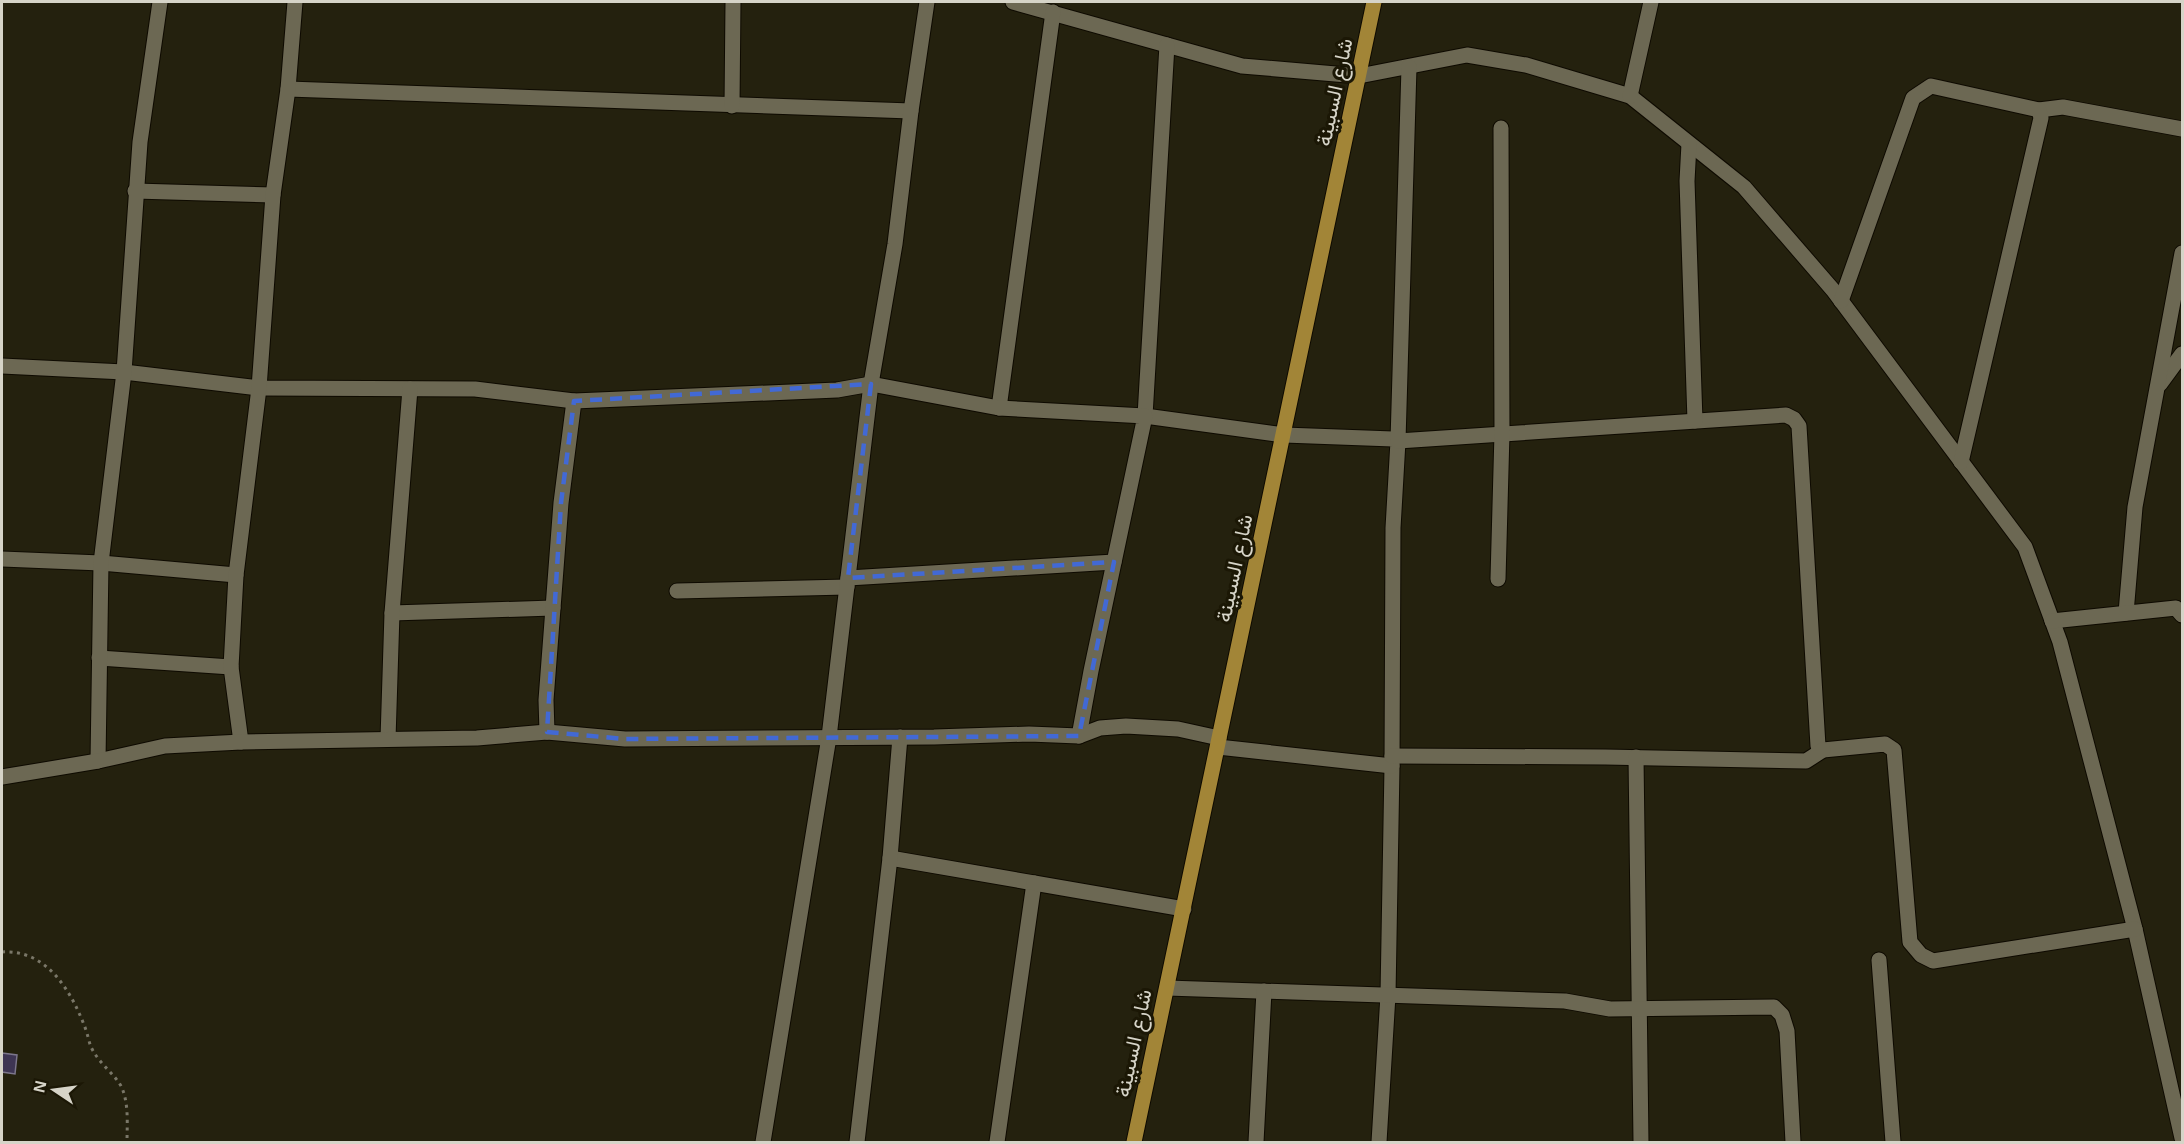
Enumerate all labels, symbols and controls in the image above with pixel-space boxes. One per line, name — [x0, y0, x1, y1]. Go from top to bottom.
street label: شارع السبينة — [1311, 36, 1360, 149]
street label: شارع السبينة — [1211, 512, 1260, 625]
street label: شارع السبينة — [1110, 987, 1159, 1100]
north arrow — [24, 1060, 84, 1120]
text: N — [30, 1079, 49, 1094]

